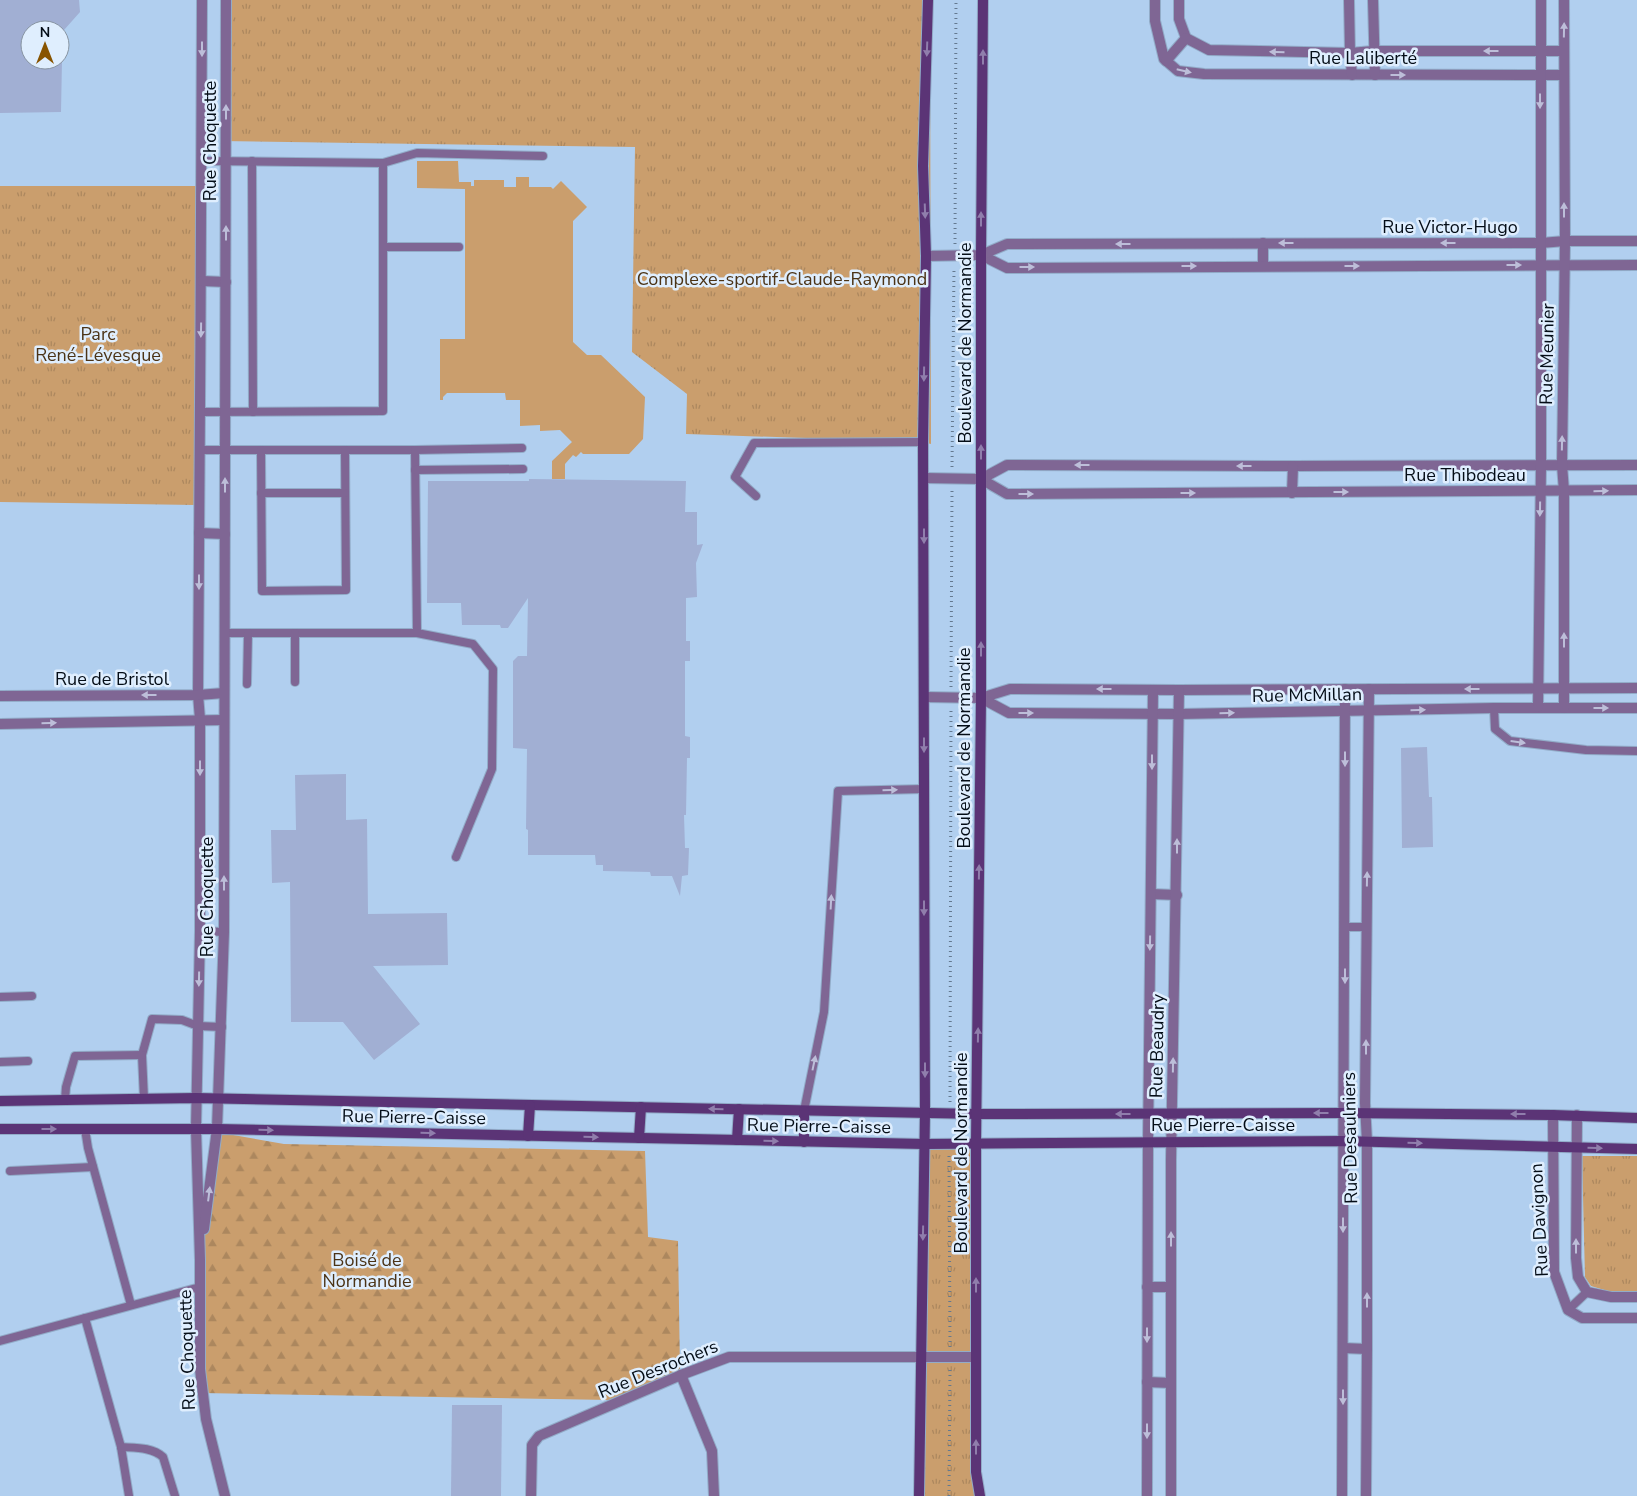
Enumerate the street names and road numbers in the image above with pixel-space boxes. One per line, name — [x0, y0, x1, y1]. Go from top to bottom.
street label: Rue Laliberté — [1309, 46, 1417, 70]
street label: Rue Choquette — [198, 81, 222, 201]
street label: Rue Victor-Hugo — [1382, 215, 1518, 239]
street label: Boulevard de Normandie — [953, 243, 977, 443]
street label: Rue Meunier — [1534, 302, 1560, 405]
street label: Rue Thibodeau — [1404, 463, 1526, 487]
street label: Boulevard de Normandie — [952, 648, 976, 848]
street label: Rue de Bristol — [55, 667, 170, 691]
street label: Rue McMillan — [1252, 682, 1362, 708]
street label: Rue Choquette — [195, 837, 219, 957]
street label: Rue Beaudry — [1144, 993, 1170, 1098]
street label: Boulevard de Normandie — [949, 1053, 973, 1253]
street label: Rue Desaulniers — [1337, 1072, 1363, 1204]
street label: Rue Pierre-Caisse — [342, 1104, 486, 1130]
street label: Rue Pierre-Caisse — [747, 1113, 891, 1139]
street label: Rue Pierre-Caisse — [1151, 1113, 1295, 1137]
street label: Rue Davignon — [1524, 1163, 1554, 1277]
street label: Rue Choquette — [173, 1289, 201, 1411]
street label: Rue Desrochers — [594, 1334, 722, 1404]

